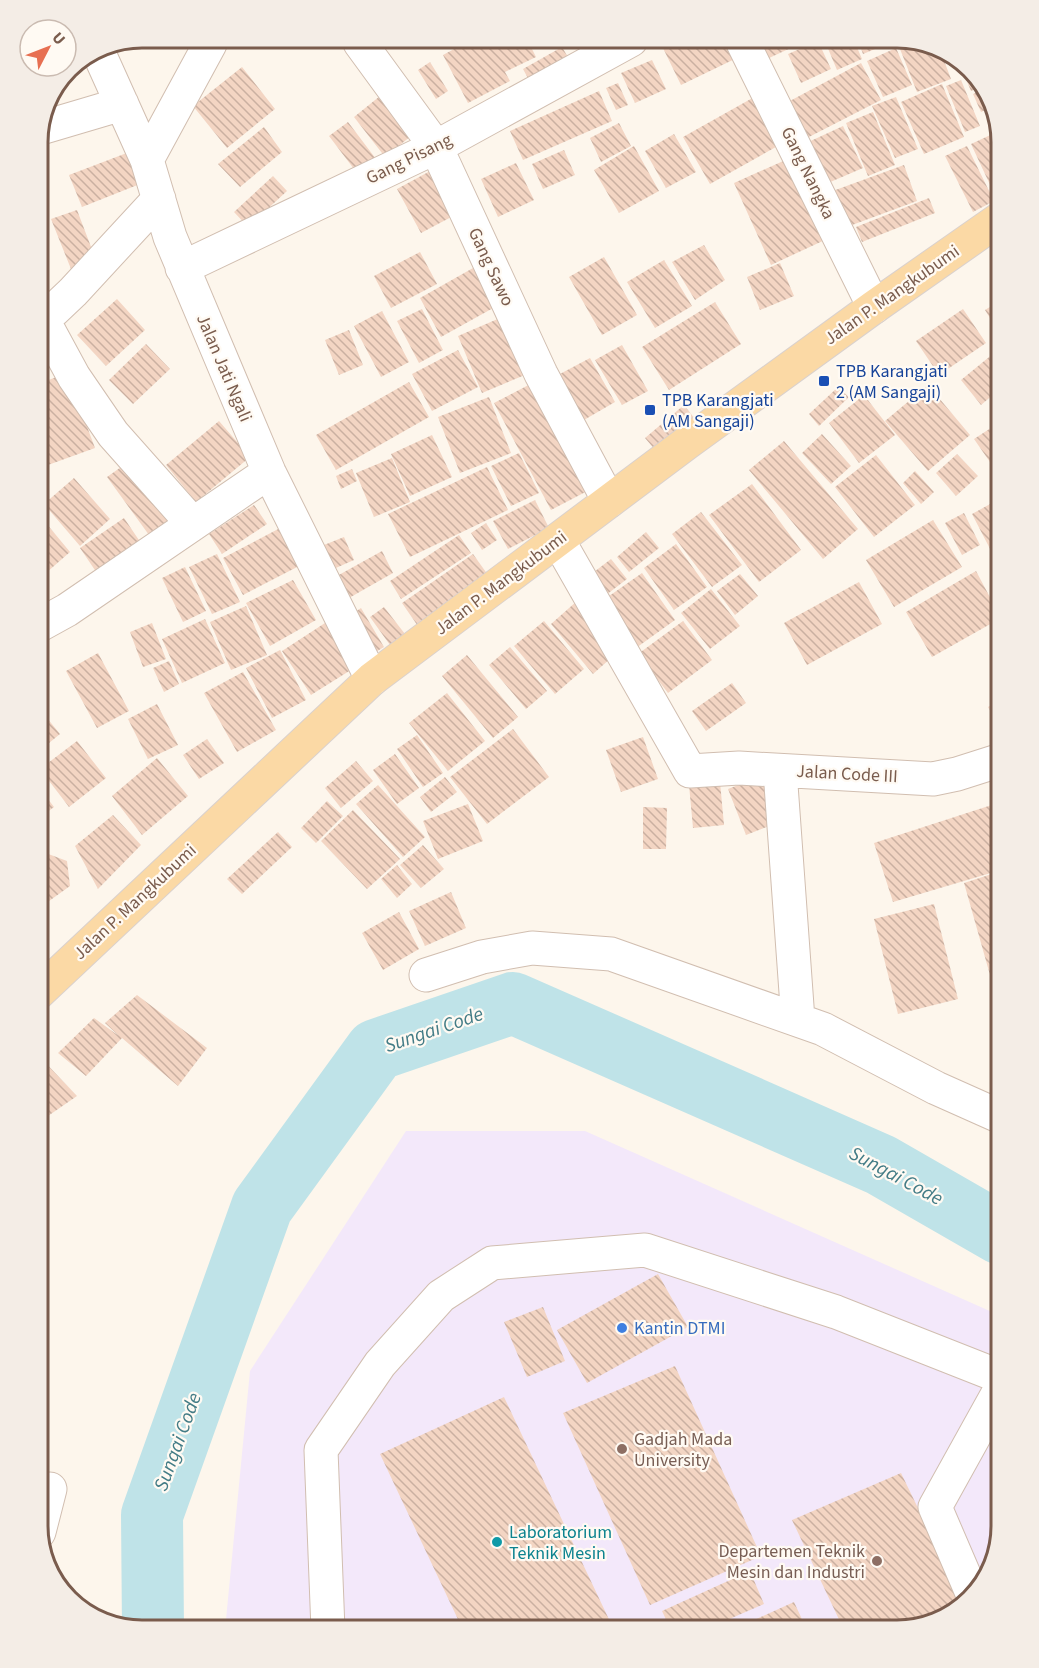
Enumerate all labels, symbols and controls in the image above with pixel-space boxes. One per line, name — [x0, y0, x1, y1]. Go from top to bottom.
north arrow — [18, 18, 78, 78]
text: U — [47, 27, 70, 50]
street label: Gang Nangka — [775, 123, 841, 223]
street label: Gang Pisang — [362, 127, 456, 191]
street label: Gang Sawo — [462, 224, 520, 310]
street label: Jalan P. Mangkubumi — [819, 239, 965, 351]
street label: Jalan Jati Ngali — [190, 310, 258, 426]
place label: TPB Karangjati 2 (AM Sangaji) — [836, 359, 948, 405]
marker: TPB Karangjati 2 (AM Sangaji) — [817, 374, 831, 388]
place label: TPB Karangjati (AM Sangaji) — [662, 388, 774, 434]
marker: TPB Karangjati (AM Sangaji) — [643, 403, 657, 417]
street label: Jalan P. Mangkubumi — [430, 525, 572, 641]
street label: Jalan Code III — [796, 759, 898, 789]
street label: Jalan P. Mangkubumi — [68, 838, 202, 966]
water label: Sungai Code — [381, 1000, 487, 1060]
water label: Sungai Code — [844, 1140, 948, 1212]
place label: Kantin DTMI — [634, 1316, 725, 1341]
marker: Kantin DTMI — [615, 1321, 629, 1335]
water label: Sungai Code — [147, 1389, 209, 1495]
place label: Gadjah Mada University — [634, 1427, 732, 1473]
marker: Gadjah Mada University — [615, 1442, 629, 1456]
place label: Laboratorium Teknik Mesin — [509, 1520, 612, 1566]
marker: Laboratorium Teknik Mesin — [490, 1535, 504, 1549]
place label: Departemen Teknik Mesin dan Industri — [718, 1539, 865, 1585]
marker: Departemen Teknik Mesin dan Industri — [870, 1554, 884, 1568]

